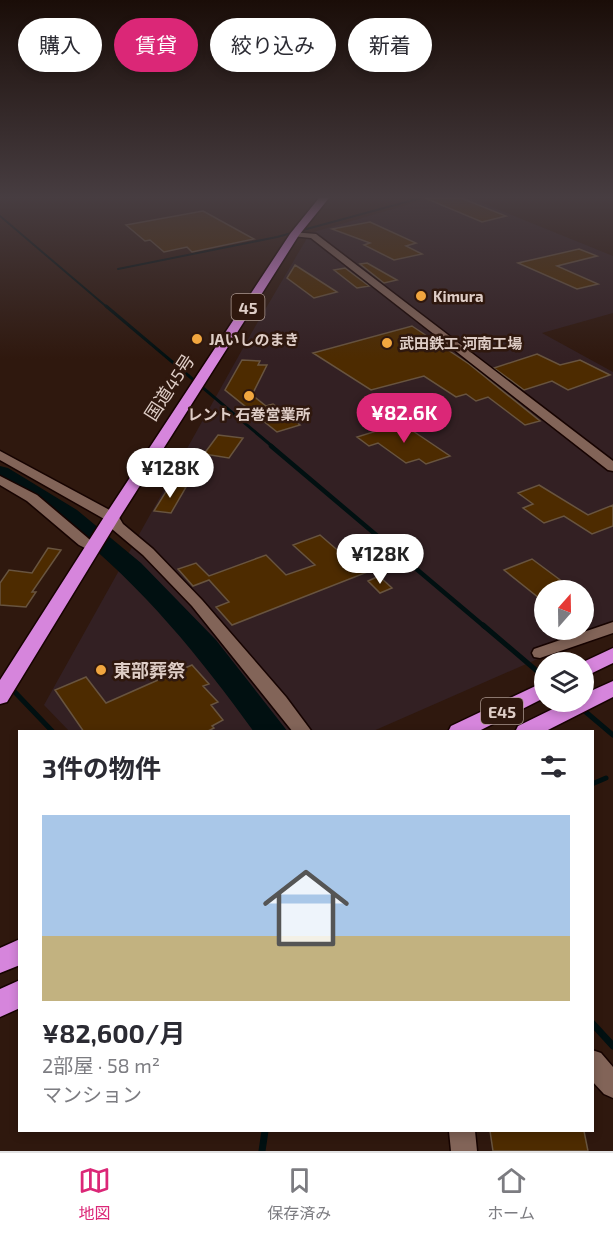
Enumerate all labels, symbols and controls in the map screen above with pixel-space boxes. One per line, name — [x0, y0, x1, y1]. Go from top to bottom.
chip: 購入 — [18, 18, 102, 72]
chip: 賃貸 — [114, 18, 198, 72]
chip: 絞り込み — [210, 18, 336, 72]
chip: 新着 — [348, 18, 432, 72]
place label: Kimura — [433, 287, 484, 305]
marker: Kimura — [414, 289, 428, 303]
road number: 45 — [232, 294, 264, 320]
place label: JAいしのまき — [209, 330, 299, 348]
marker: JAいしのまき — [190, 332, 204, 346]
place label: 武田鉄工 河南工場 — [399, 334, 522, 352]
marker: 武田鉄工 河南工場 — [380, 336, 394, 350]
street label: 国道45号 — [139, 350, 199, 424]
marker: レント 石巻営業所 — [242, 389, 256, 403]
pin: ¥82.6K — [355, 393, 453, 444]
text: ¥82.6K — [371, 400, 437, 424]
place label: レント 石巻営業所 — [187, 405, 311, 423]
pin: ¥128K — [128, 448, 212, 499]
text: ¥128K — [141, 455, 199, 479]
pin: ¥128K — [338, 534, 422, 585]
text: ¥128K — [351, 541, 409, 565]
north arrow — [534, 580, 594, 640]
map controls — [534, 580, 594, 712]
button: layers — [534, 652, 594, 712]
place label: 東部葬祭 — [113, 659, 185, 681]
marker: 東部葬祭 — [94, 663, 108, 677]
road number: E45 — [481, 698, 523, 724]
icon: filters — [537, 750, 570, 783]
text: 3件の物件 — [42, 752, 161, 783]
icon: home — [252, 854, 360, 962]
text: ¥82,600/月 — [42, 1017, 185, 1048]
text: 2部屋 · 58 m² — [42, 1053, 160, 1077]
text: マンション — [42, 1082, 142, 1106]
tab: 地図 — [78, 1164, 111, 1224]
tab: 保存済み — [267, 1164, 331, 1224]
tab: ホーム — [487, 1164, 535, 1224]

